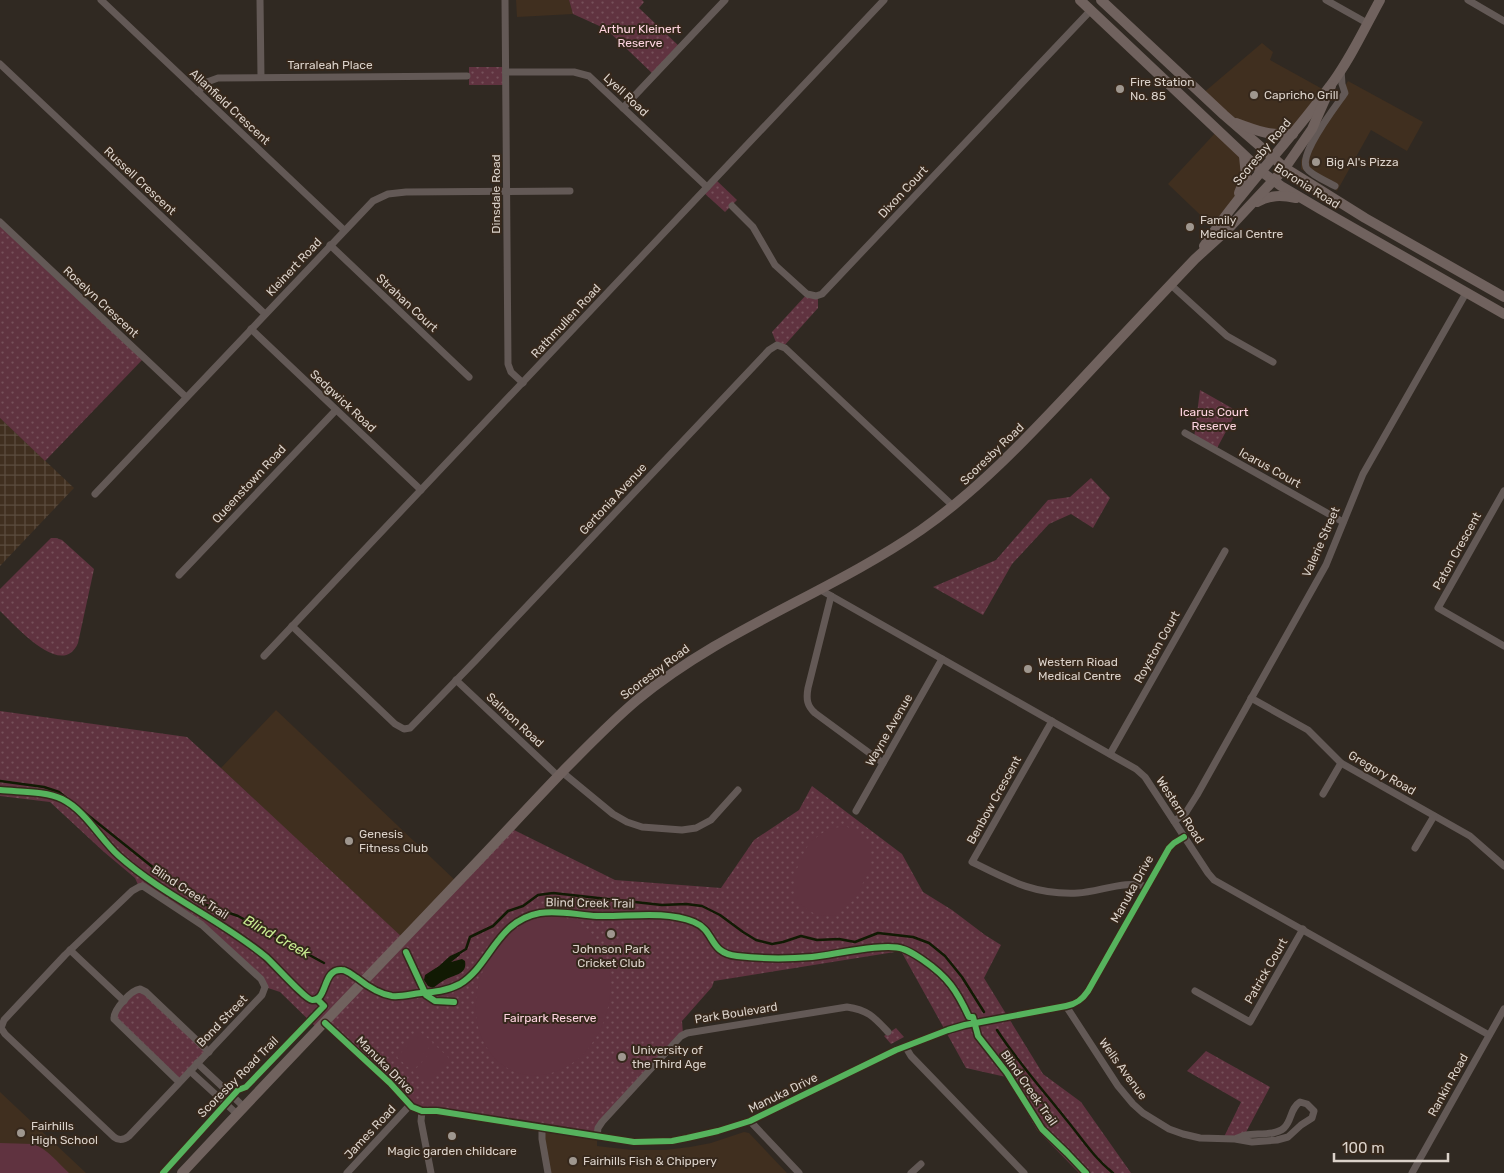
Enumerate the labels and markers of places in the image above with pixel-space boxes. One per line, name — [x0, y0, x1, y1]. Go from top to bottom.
place label: Fire Station No. 85 — [1130, 75, 1195, 103]
marker: Fire Station No. 85 — [1114, 83, 1126, 95]
place label: Capricho Grill — [1264, 88, 1339, 102]
marker: Capricho Grill — [1248, 89, 1260, 101]
place label: Big Al's Pizza — [1326, 155, 1399, 169]
marker: Big Al's Pizza — [1310, 156, 1322, 168]
place label: Family Medical Centre — [1200, 213, 1283, 241]
marker: Family Medical Centre — [1184, 221, 1196, 233]
place label: Western Rioad Medical Centre — [1038, 655, 1121, 683]
marker: Western Rioad Medical Centre — [1022, 663, 1034, 675]
place label: Genesis Fitness Club — [359, 827, 428, 855]
marker: Genesis Fitness Club — [343, 835, 355, 847]
marker: Johnson Park Cricket Club — [605, 928, 617, 940]
place label: Johnson Park Cricket Club — [572, 942, 650, 970]
place label: University of the Third Age — [632, 1043, 707, 1071]
marker: University of the Third Age — [616, 1051, 628, 1063]
place label: Fairhills High School — [31, 1119, 98, 1147]
marker: Fairhills High School — [15, 1127, 27, 1139]
marker: Magic garden childcare — [446, 1130, 458, 1142]
place label: Magic garden childcare — [387, 1144, 517, 1158]
place label: Fairhills Fish & Chippery — [583, 1154, 717, 1168]
marker: Fairhills Fish & Chippery — [567, 1155, 579, 1167]

